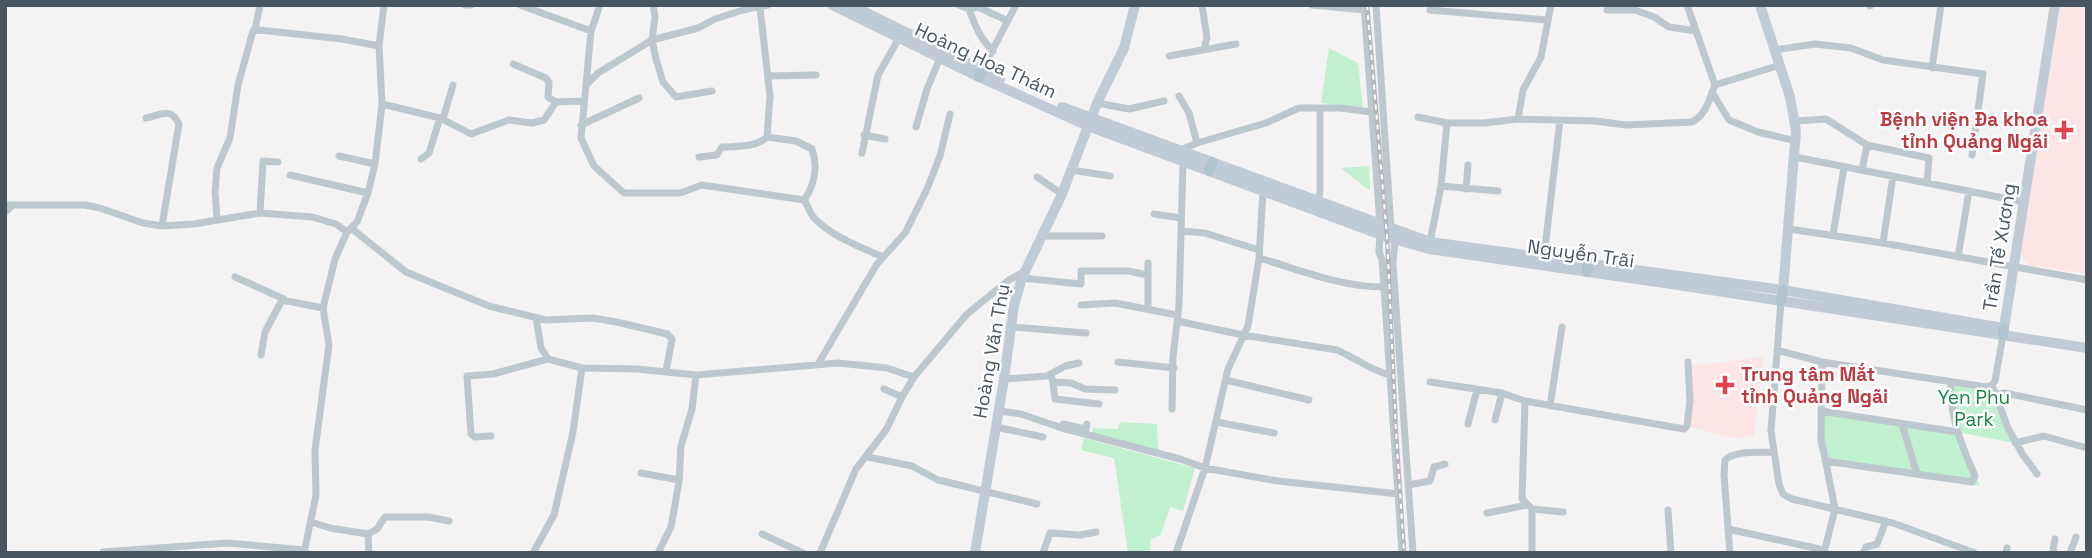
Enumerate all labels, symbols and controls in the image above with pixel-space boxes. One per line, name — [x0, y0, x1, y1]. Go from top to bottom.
street label: Hoàng Hoa Thám — [911, 17, 1061, 104]
place label: Bệnh viện Đa khoa tỉnh Quảng Ngãi — [1880, 107, 2048, 154]
marker: Bệnh viện Đa khoa tỉnh Quảng Ngãi — [2054, 120, 2074, 140]
street label: Trần Tế Xương — [1977, 182, 2022, 313]
street label: Nguyễn Trãi — [1526, 234, 1636, 273]
street label: Hoàng Văn Thụ — [967, 282, 1016, 420]
place label: Trung tâm Mắt tỉnh Quảng Ngãi — [1741, 362, 1888, 409]
marker: Trung tâm Mắt tỉnh Quảng Ngãi — [1715, 375, 1735, 395]
park label: Yen Phu Park — [1938, 385, 2010, 432]

